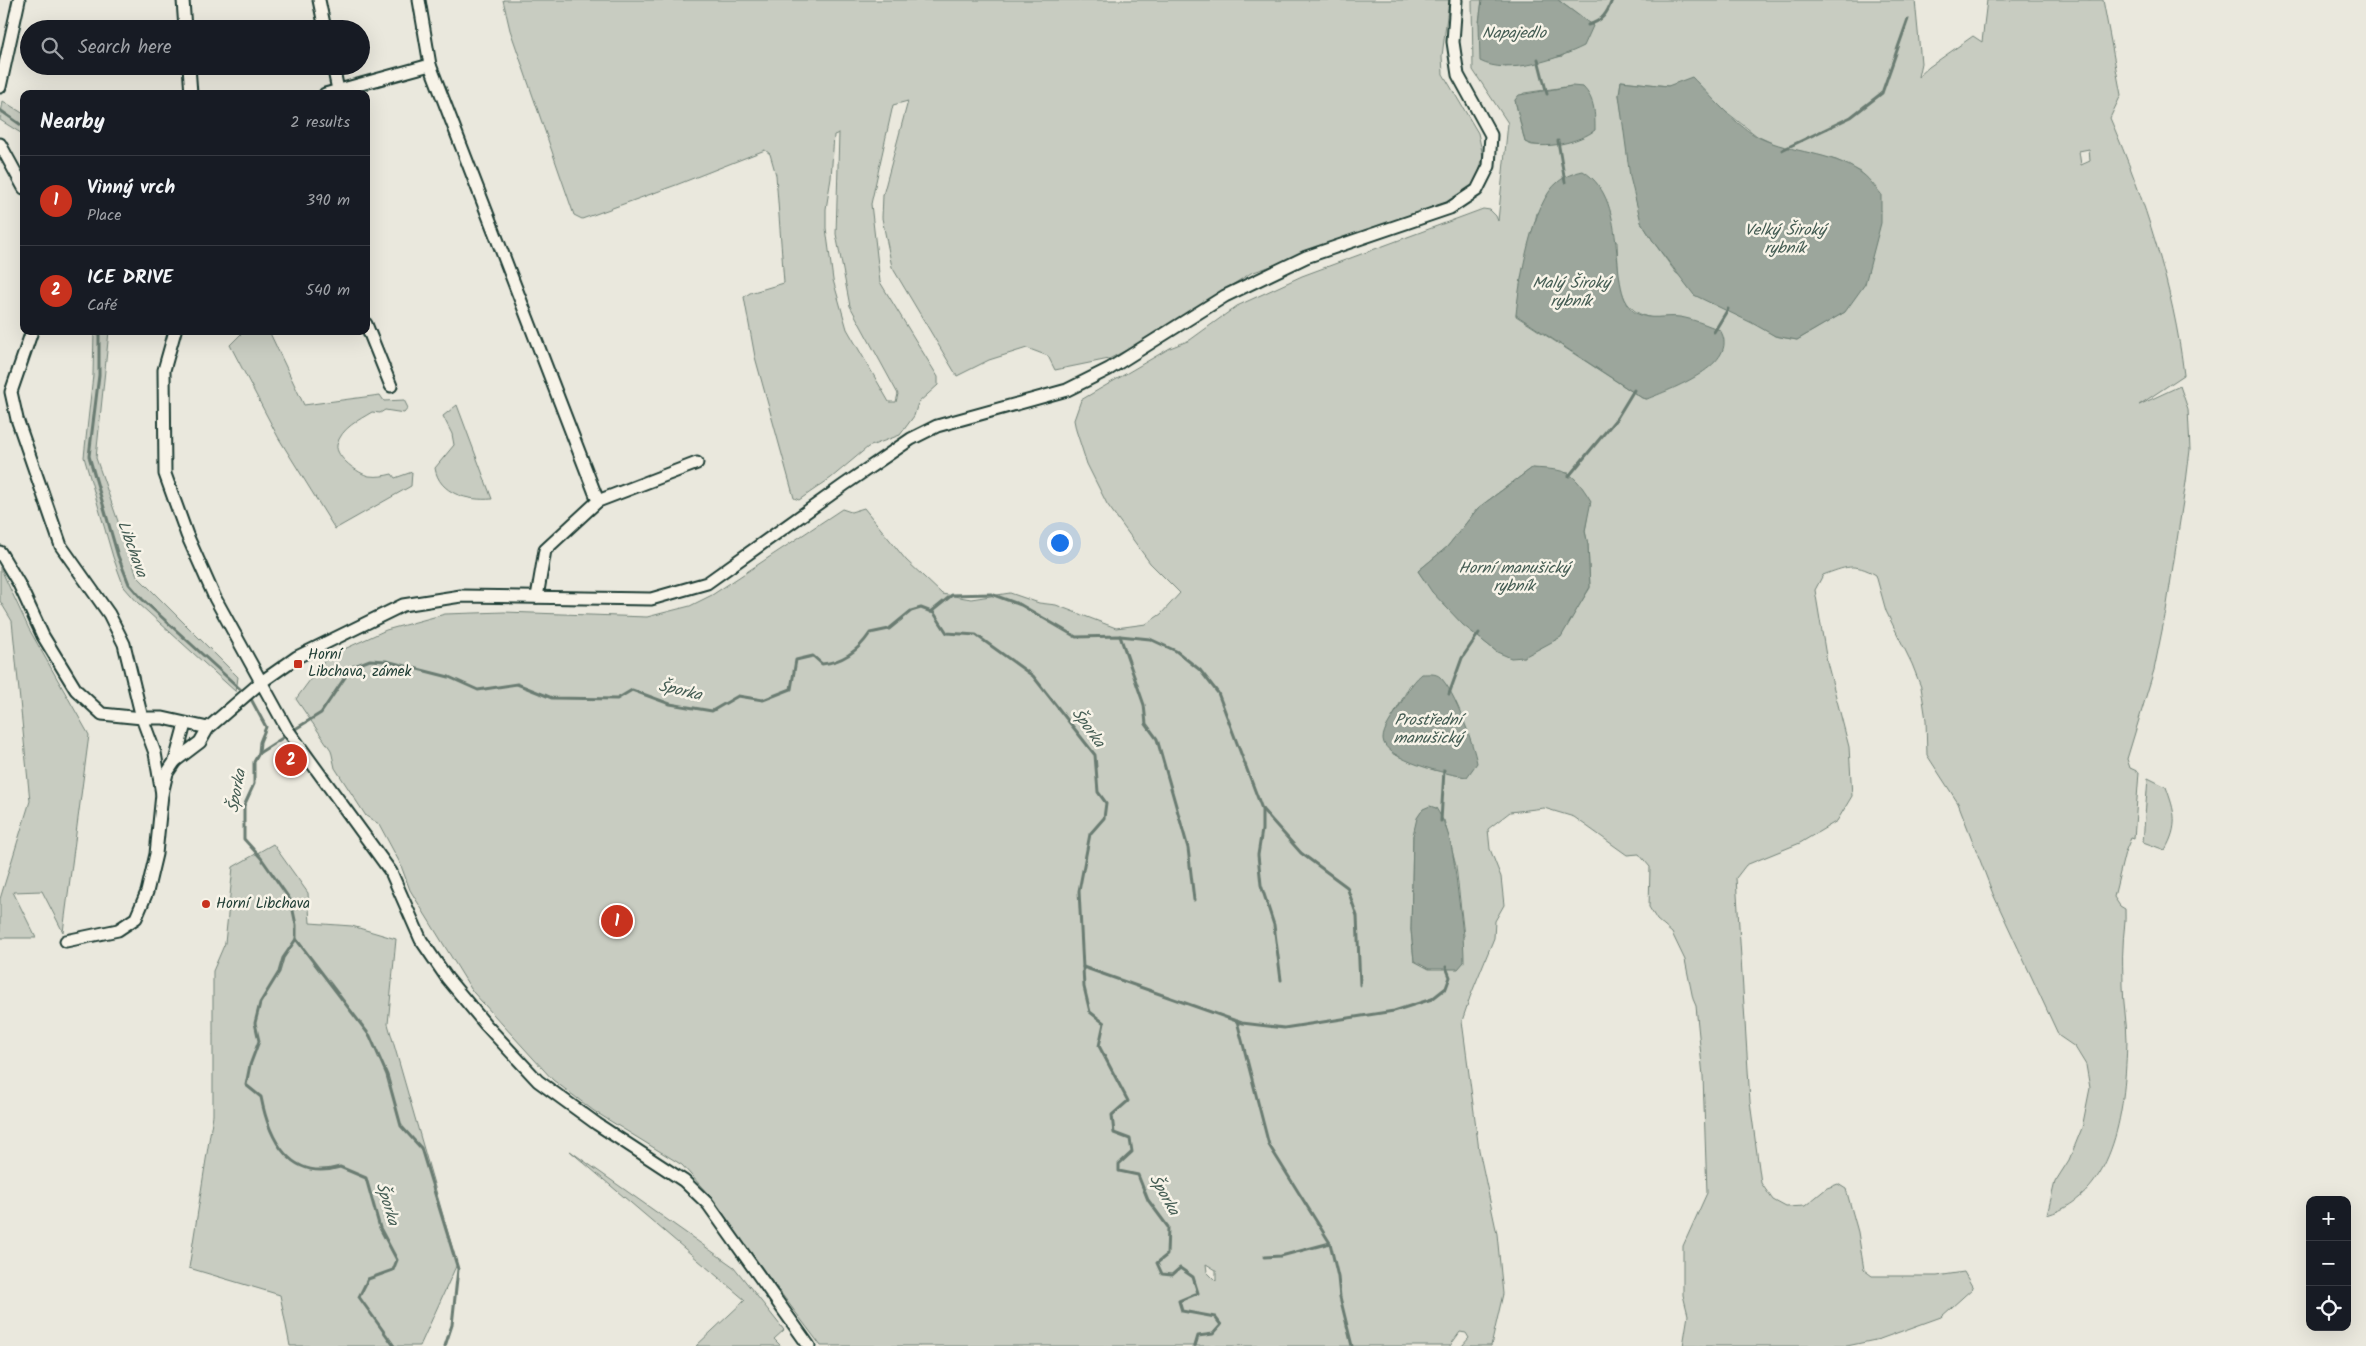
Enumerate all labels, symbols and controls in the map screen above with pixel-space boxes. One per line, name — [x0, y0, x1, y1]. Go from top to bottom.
search box — [20, 20, 370, 75]
water label: Napajedlo — [1482, 21, 1548, 46]
text: Search here — [78, 33, 172, 63]
icon: search — [38, 34, 66, 62]
text: Nearby — [40, 106, 105, 139]
text: 2 results — [290, 110, 350, 135]
text: Vinný vrch — [87, 173, 175, 203]
text: 1 — [54, 188, 58, 213]
text: 390 m — [306, 188, 350, 213]
text: Place — [87, 203, 121, 228]
water label: Velký Široký rybník — [1745, 218, 1829, 261]
text: ICE DRIVE — [87, 263, 173, 293]
water label: Malý Široký rybník — [1532, 271, 1613, 314]
text: 2 — [51, 278, 61, 303]
text: 540 m — [305, 278, 350, 303]
text: Café — [87, 293, 117, 318]
water label: Libchava — [110, 517, 154, 582]
your location — [1047, 530, 1073, 556]
water label: Horní manušický rybník — [1458, 556, 1573, 599]
place label: Horní Libchava, zámek — [308, 643, 413, 684]
marker: Horní Libchava, zámek — [292, 658, 304, 670]
water label: Šporka — [656, 674, 706, 708]
water label: Šporka — [1065, 703, 1112, 754]
water label: Prostřední manušický — [1393, 708, 1467, 751]
pin: 2 — [275, 741, 307, 779]
water label: Šporka — [221, 766, 253, 815]
place label: Horní Libchava — [216, 892, 310, 916]
marker: Horní Libchava — [200, 898, 212, 910]
pin: 1 — [601, 902, 633, 940]
water label: Šporka — [1142, 1170, 1186, 1221]
water label: Šporka — [369, 1179, 406, 1230]
map controls — [2306, 1196, 2351, 1331]
button: + — [2306, 1196, 2351, 1241]
button: − — [2306, 1241, 2351, 1286]
button: locate — [2306, 1286, 2351, 1331]

